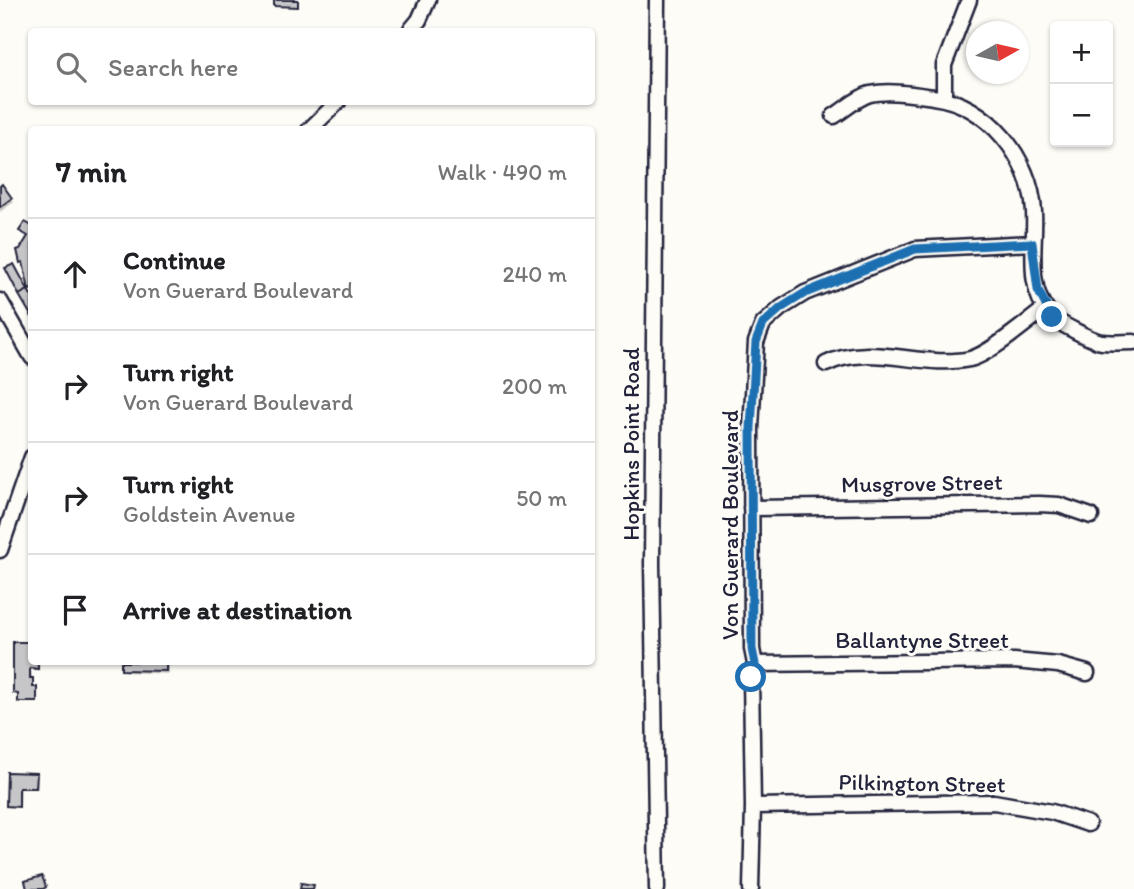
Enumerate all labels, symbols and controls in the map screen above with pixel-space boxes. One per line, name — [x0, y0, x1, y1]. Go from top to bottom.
north arrow — [966, 21, 1029, 84]
map controls — [1050, 21, 1113, 147]
button: + — [1050, 21, 1113, 84]
search box — [28, 28, 595, 105]
icon: search — [52, 48, 90, 86]
text: Search here — [108, 51, 238, 83]
button: − — [1050, 84, 1113, 147]
text: 7 min — [56, 153, 127, 190]
text: Walk · 490 m — [438, 158, 567, 186]
text: Continue — [123, 244, 226, 276]
icon: ahead — [56, 255, 94, 293]
text: 240 m — [502, 260, 567, 288]
text: Von Guerard Boulevard — [123, 276, 353, 304]
route end — [1036, 301, 1067, 332]
street label: Hopkins Point Road — [617, 347, 645, 541]
text: Turn right — [123, 356, 234, 388]
icon: right — [56, 367, 94, 405]
text: 200 m — [502, 372, 567, 400]
text: Von Guerard Boulevard — [123, 388, 353, 416]
street label: Von Guerard Boulevard — [716, 410, 744, 640]
text: Turn right — [123, 468, 234, 500]
street label: Musgrove Street — [841, 468, 1003, 498]
icon: right — [56, 479, 94, 517]
text: 50 m — [516, 484, 567, 512]
text: Goldstein Avenue — [123, 500, 296, 528]
icon: arrive — [56, 591, 94, 629]
text: Arrive at destination — [123, 594, 352, 626]
street label: Ballantyne Street — [835, 626, 1009, 654]
route start — [735, 661, 766, 692]
street label: Pilkington Street — [838, 768, 1006, 798]

